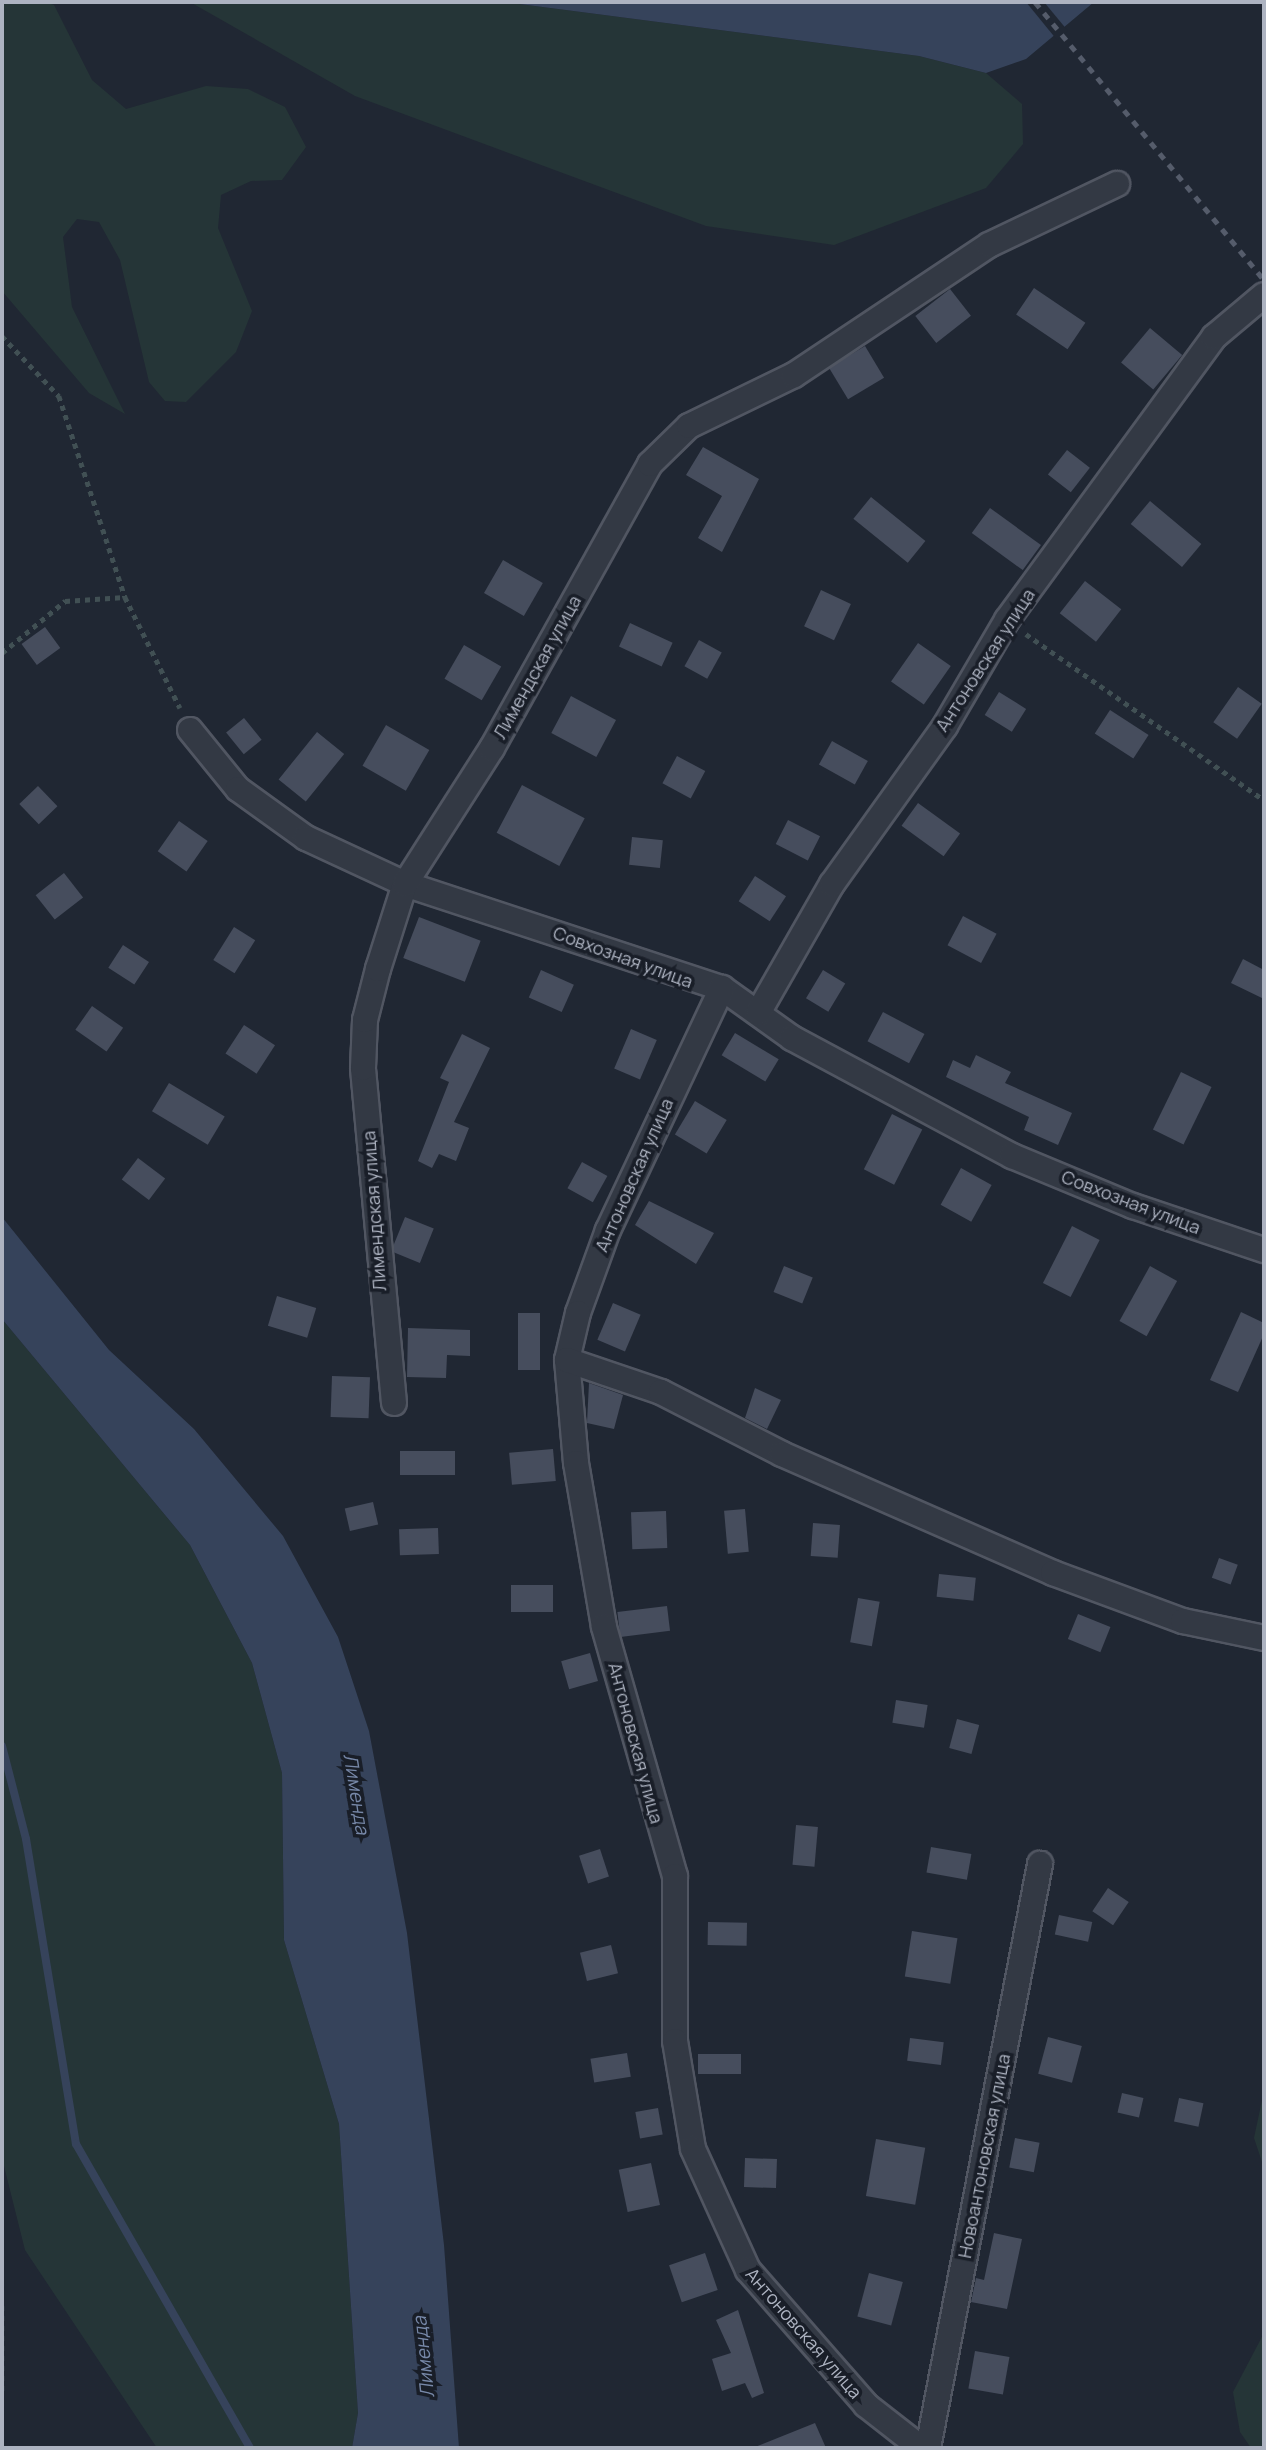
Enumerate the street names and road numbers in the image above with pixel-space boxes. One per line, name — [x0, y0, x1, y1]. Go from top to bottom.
street label: Антоновская улица — [931, 585, 1039, 735]
street label: Лимендская улица — [489, 592, 585, 742]
street label: Совхозная улица — [550, 922, 696, 992]
street label: Антоновская улица — [590, 1095, 678, 1255]
street label: Лимендская улица — [358, 1130, 390, 1292]
street label: Совхозная улица — [1059, 1166, 1203, 1238]
street label: Антоновская улица — [604, 1660, 668, 1826]
street label: Новоантоновская улица — [954, 2052, 1014, 2260]
street label: Антоновская улица — [741, 2263, 867, 2403]

